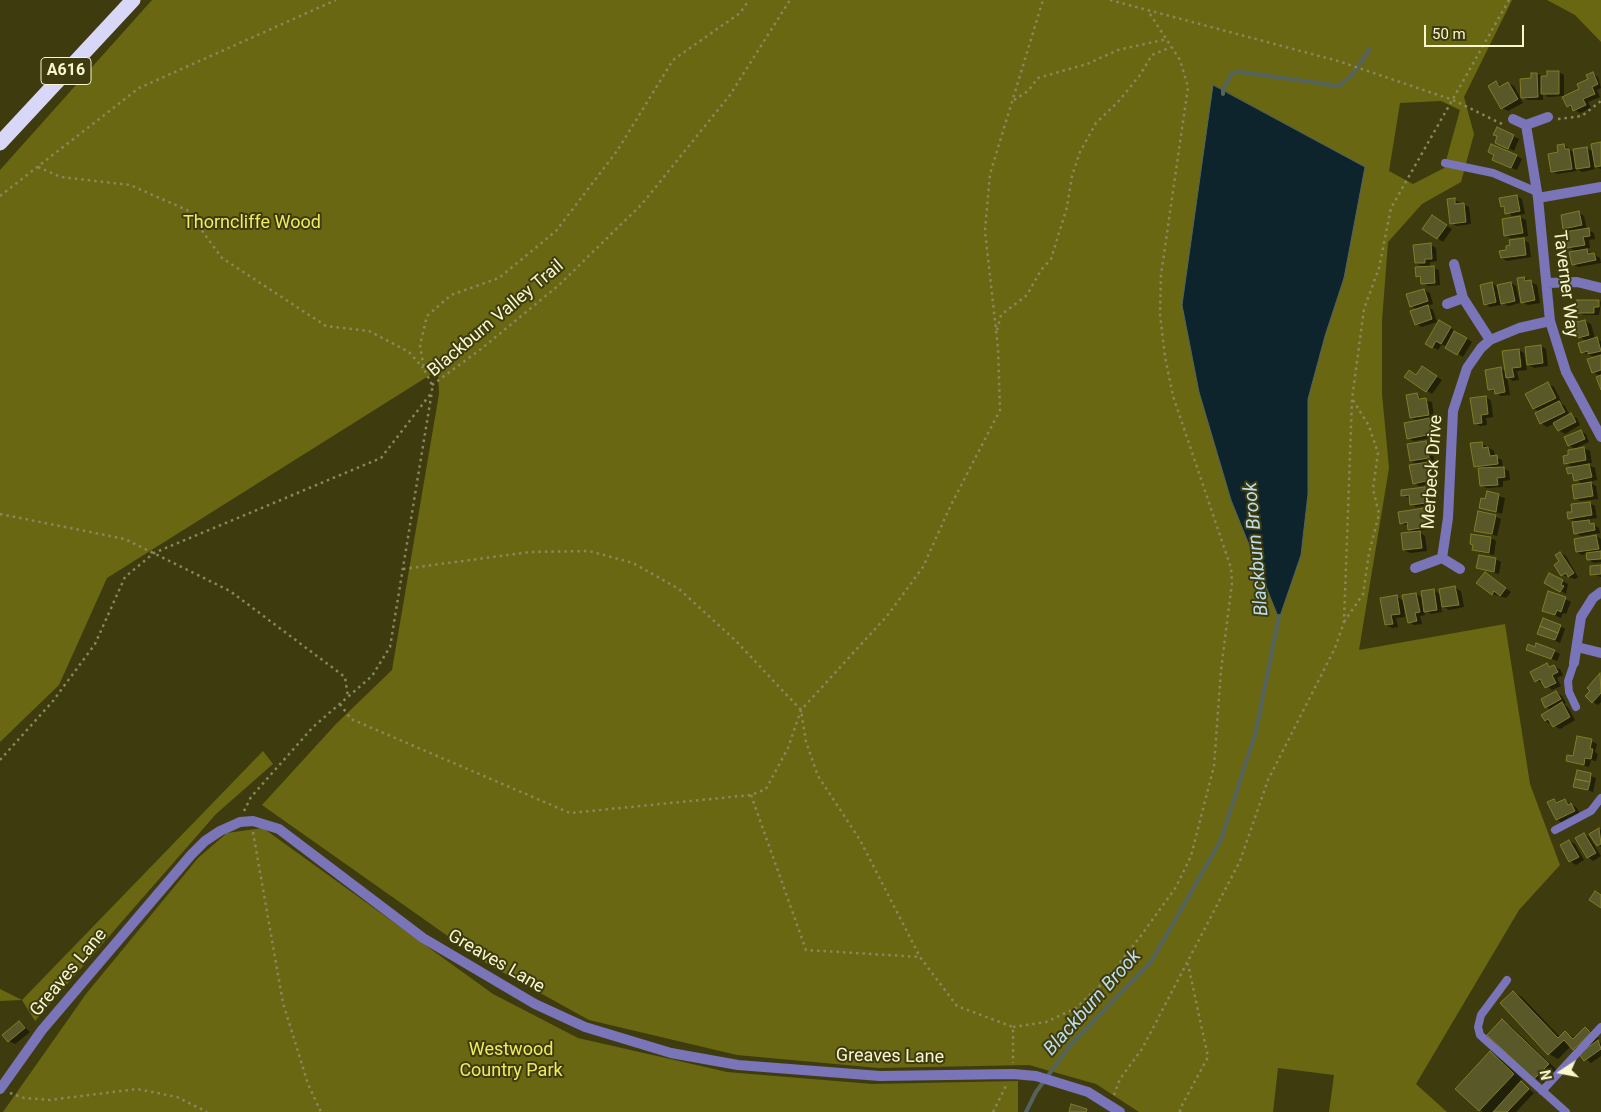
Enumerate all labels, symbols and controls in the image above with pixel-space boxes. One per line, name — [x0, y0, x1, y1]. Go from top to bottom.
scale bar — [1426, 15, 1526, 47]
text: 50 m — [1432, 25, 1466, 43]
road number: A616 — [41, 58, 91, 84]
park label: Thorncliffe Wood — [183, 212, 321, 234]
street label: Taverner Way — [1548, 229, 1582, 339]
street label: Blackburn Valley Trail — [424, 256, 568, 382]
street label: Merbeck Drive — [1418, 414, 1448, 530]
water label: Blackburn Brook — [1240, 481, 1274, 617]
street label: Greaves Lane — [26, 925, 112, 1021]
street label: Greaves Lane — [444, 926, 548, 998]
water label: Blackburn Brook — [1040, 945, 1146, 1061]
park label: Westwood Country Park — [459, 1039, 563, 1082]
street label: Greaves Lane — [836, 1045, 944, 1069]
north arrow — [1536, 1047, 1586, 1097]
text: N — [1537, 1068, 1555, 1081]

